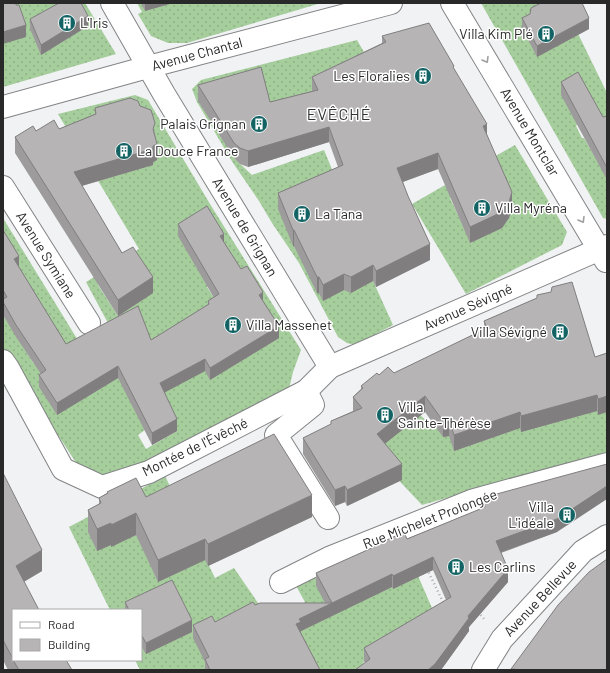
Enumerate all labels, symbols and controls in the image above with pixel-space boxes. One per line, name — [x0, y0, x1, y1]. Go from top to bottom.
building icon: L'Iris — [57, 13, 77, 33]
place label: L'Iris — [80, 14, 109, 31]
building icon: Villa Kim Plé — [536, 24, 556, 44]
place label: Villa Kim Plé — [459, 25, 533, 42]
street label: Avenue Chantal — [150, 33, 244, 74]
one-way arrow — [482, 56, 489, 63]
building icon: Les Floralies — [413, 66, 433, 86]
place label: Les Floralies — [333, 67, 410, 84]
street label: Avenue Montclar — [497, 84, 563, 179]
district label: EVÊCHÉ — [307, 104, 371, 123]
building icon: Palais Grignan — [249, 114, 269, 134]
place label: Palais Grignan — [160, 115, 246, 132]
building icon: La Douce France — [114, 141, 134, 161]
place label: La Douce France — [137, 142, 238, 159]
street label: Avenue de Grignan — [209, 174, 282, 279]
building icon: Villa Myréna — [472, 198, 492, 218]
place label: Villa Myréna — [495, 199, 567, 216]
building icon: La Tana — [292, 204, 312, 224]
place label: La Tana — [315, 205, 363, 222]
street label: Avenue Symiane — [13, 208, 80, 301]
one-way arrow — [578, 216, 585, 223]
street label: Avenue Sévigné — [421, 279, 515, 334]
building icon: Villa Massenet — [223, 315, 243, 335]
place label: Villa Massenet — [246, 316, 332, 333]
building icon: Villa Sévigné — [550, 322, 570, 342]
place label: Villa Sévigné — [471, 323, 547, 340]
place label: Villa Sainte-Thérèse — [398, 398, 491, 431]
building icon: Villa Sainte-Thérèse — [375, 405, 395, 425]
street label: Montée de l'Évêché — [139, 414, 250, 479]
street label: Rue Michelet Prolongée — [360, 485, 499, 552]
place label: Villa L'idéale — [508, 498, 554, 531]
building icon: Villa L'idéale — [557, 505, 577, 525]
street label: Avenue Bellevue — [500, 556, 580, 640]
building icon: Les Carlins — [446, 557, 466, 577]
place label: Les Carlins — [469, 558, 536, 575]
legend — [12, 609, 142, 661]
text: Road — [48, 617, 75, 631]
text: Building — [48, 637, 90, 651]

